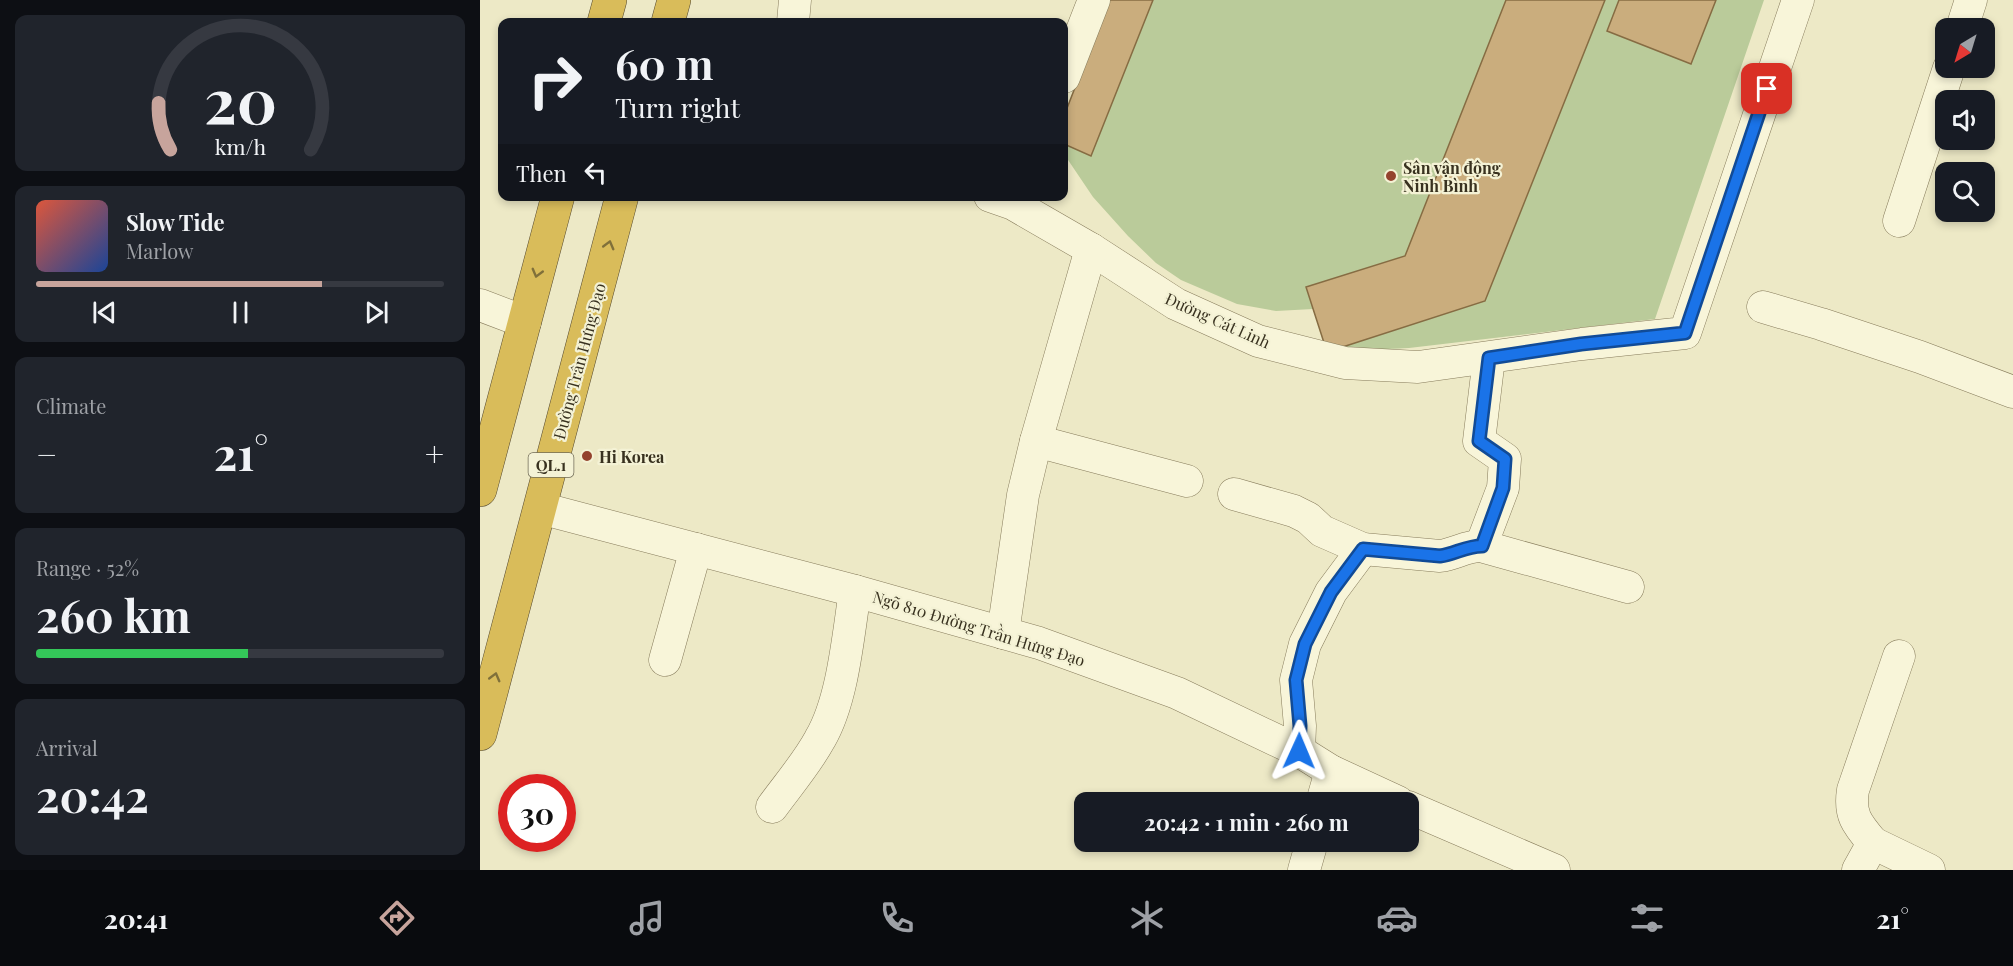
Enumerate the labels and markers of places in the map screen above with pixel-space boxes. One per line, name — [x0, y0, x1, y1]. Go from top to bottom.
pin — [1741, 63, 1792, 114]
place label: Sân vận động Ninh Bình — [1403, 157, 1501, 196]
marker: Sân vận động Ninh Bình — [1384, 169, 1398, 183]
place label: Hi Korea — [599, 446, 665, 467]
marker: Hi Korea — [580, 449, 594, 463]

